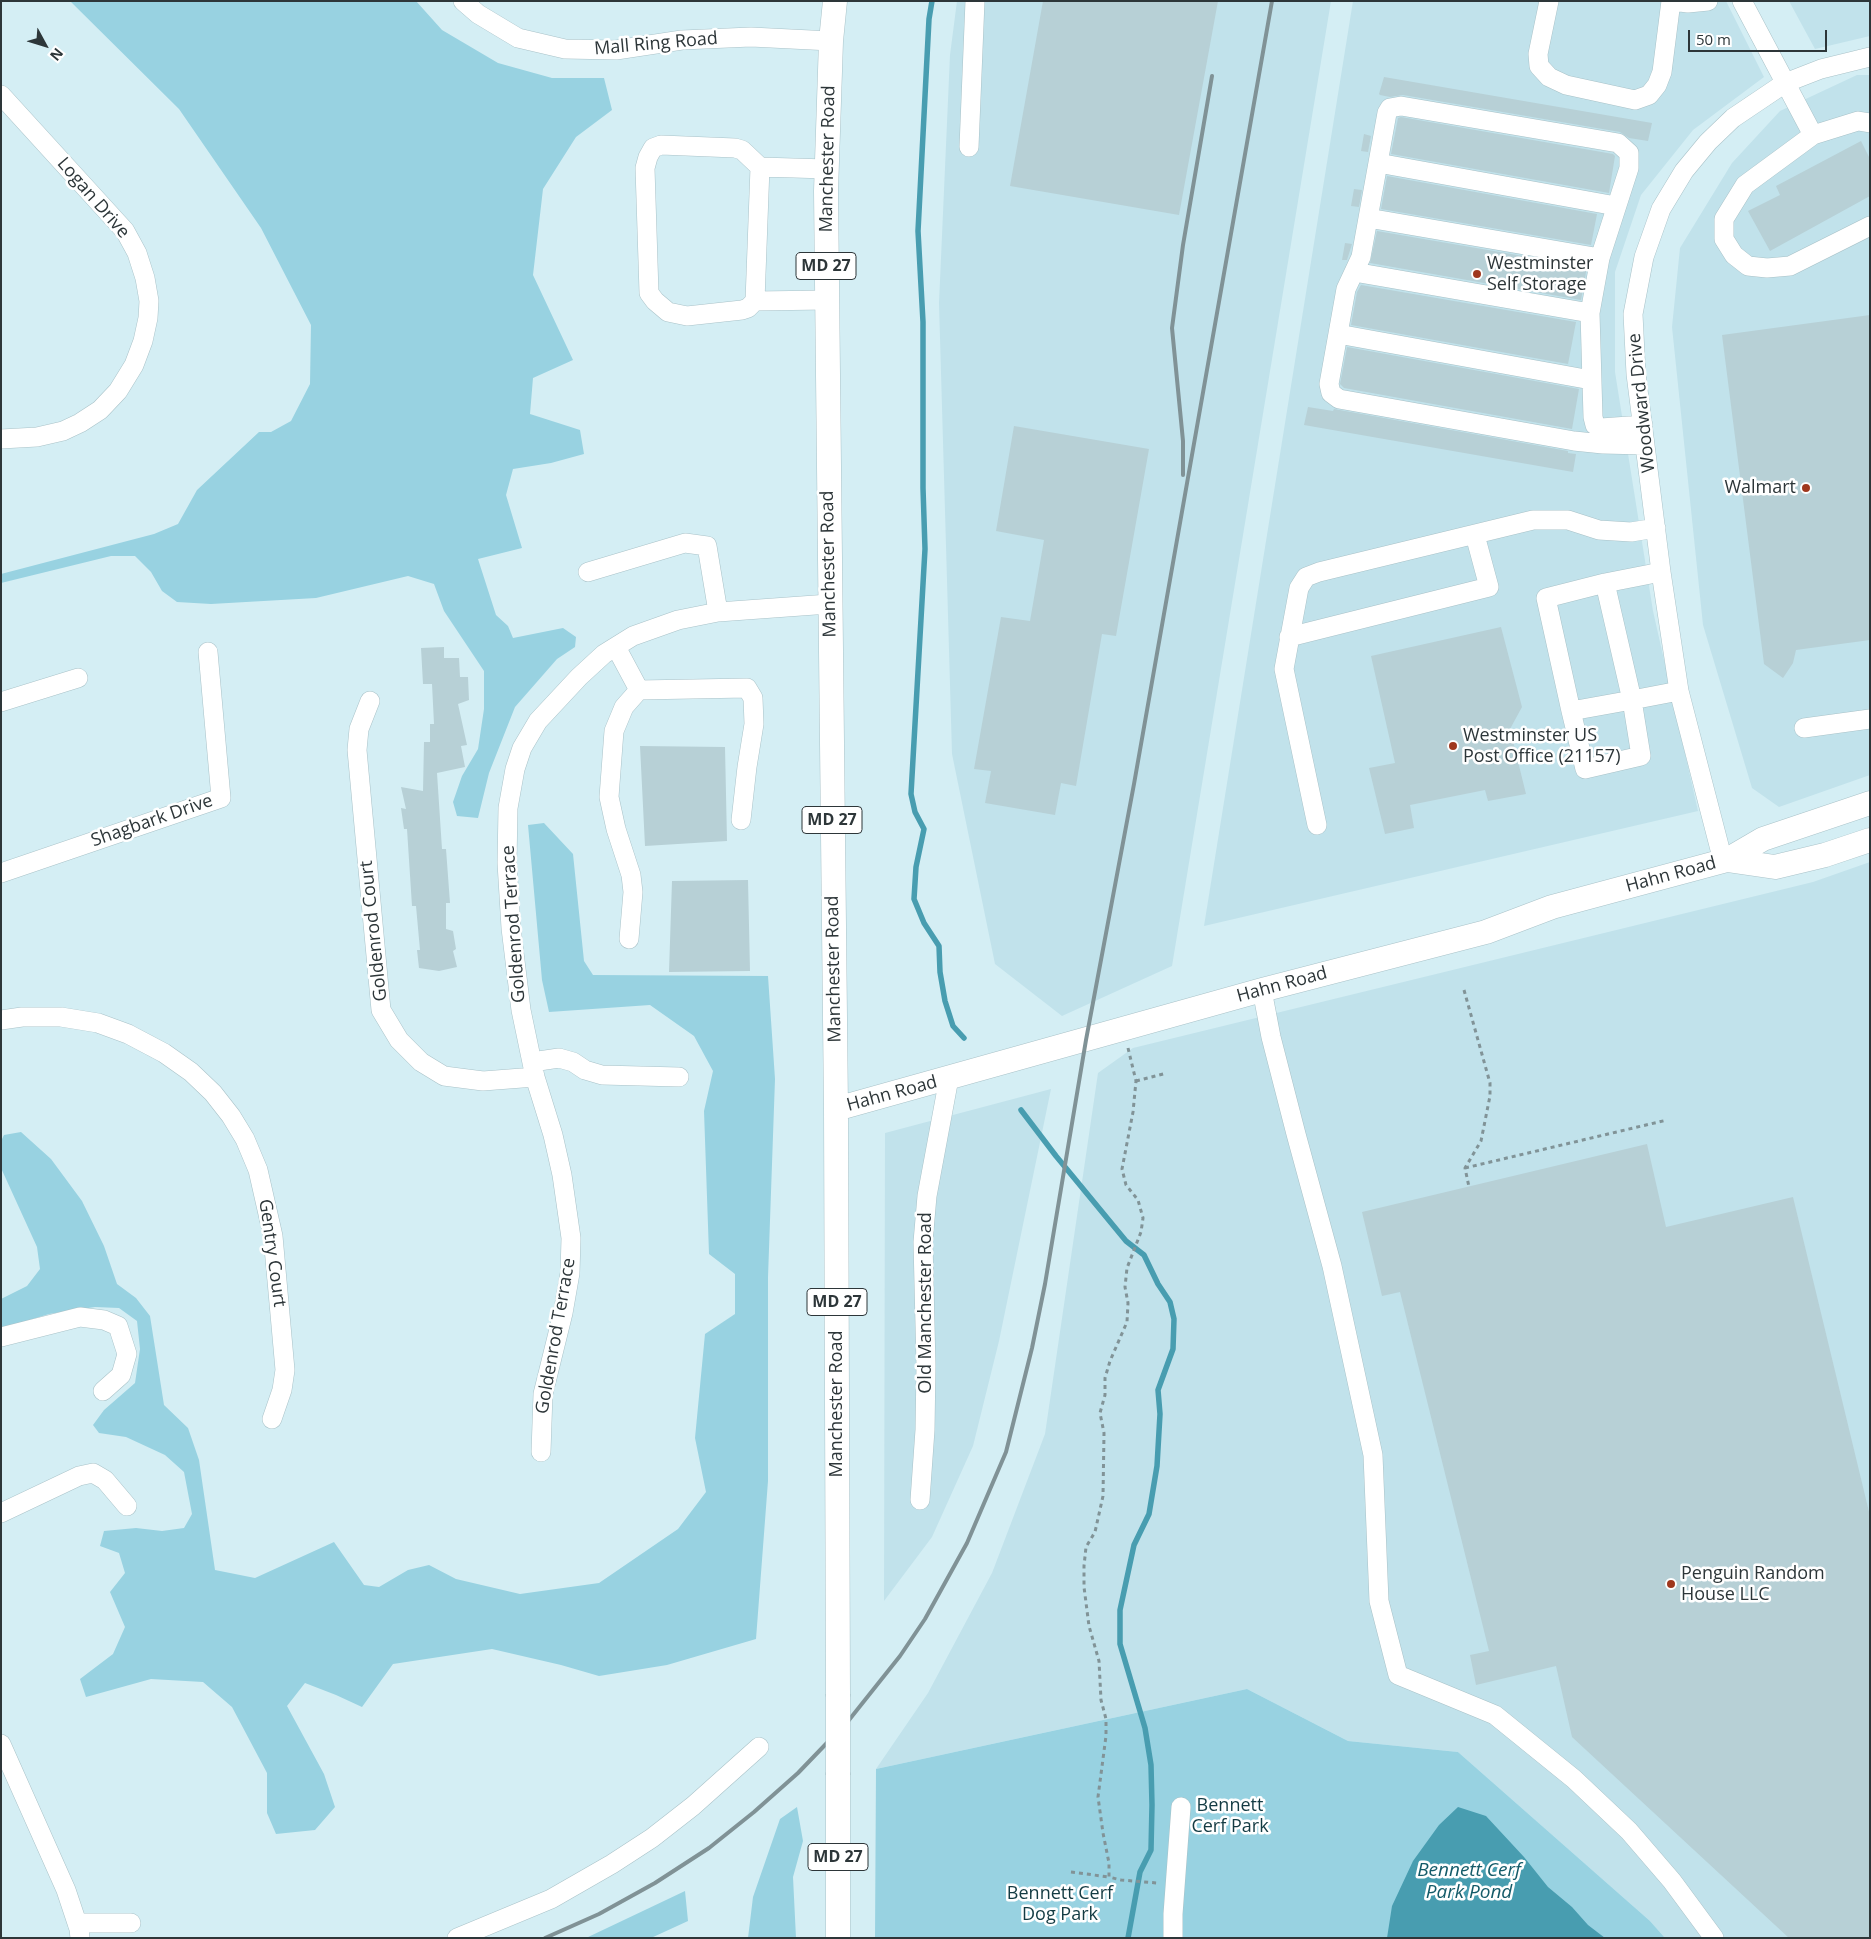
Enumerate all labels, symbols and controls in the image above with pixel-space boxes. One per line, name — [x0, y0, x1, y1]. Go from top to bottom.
north arrow — [20, 20, 70, 70]
scale bar — [1691, 20, 1830, 52]
street label: Mall Ring Road — [593, 28, 719, 60]
text: 50 m — [1696, 29, 1731, 49]
text: N — [46, 44, 68, 65]
street label: Manchester Road — [816, 85, 840, 233]
street label: Logan Drive — [52, 153, 134, 243]
road number: MD 27 — [796, 252, 856, 280]
place label: Westminster Self Storage — [1487, 253, 1593, 296]
marker: Westminster Self Storage — [1471, 268, 1483, 280]
street label: Woodward Drive — [1624, 332, 1660, 474]
place label: Walmart — [1724, 477, 1796, 499]
marker: Walmart — [1800, 482, 1812, 494]
street label: Manchester Road — [817, 490, 841, 638]
place label: Westminster US Post Office (21157) — [1463, 725, 1620, 768]
marker: Westminster US Post Office (21157) — [1447, 740, 1459, 752]
street label: Shagbark Drive — [88, 790, 216, 852]
road number: MD 27 — [802, 806, 862, 834]
street label: Goldenrod Terrace — [498, 844, 530, 1004]
street label: Hahn Road — [1623, 853, 1719, 897]
street label: Goldenrod Court — [356, 860, 392, 1002]
street label: Manchester Road — [822, 895, 846, 1043]
street label: Hahn Road — [1234, 963, 1330, 1007]
street label: Hahn Road — [844, 1072, 940, 1116]
street label: Gentry Court — [254, 1198, 290, 1308]
street label: Old Manchester Road — [915, 1212, 937, 1394]
street label: Goldenrod Terrace — [532, 1256, 580, 1416]
road number: MD 27 — [807, 1288, 867, 1315]
street label: Manchester Road — [826, 1330, 848, 1478]
place label: Penguin Random House LLC — [1681, 1563, 1825, 1606]
marker: Penguin Random House LLC — [1665, 1578, 1677, 1590]
park label: Bennett Cerf Park — [1191, 1795, 1269, 1838]
road number: MD 27 — [808, 1844, 868, 1870]
water label: Bennett Cerf Park Pond — [1417, 1860, 1521, 1904]
park label: Bennett Cerf Dog Park — [1007, 1883, 1113, 1926]

